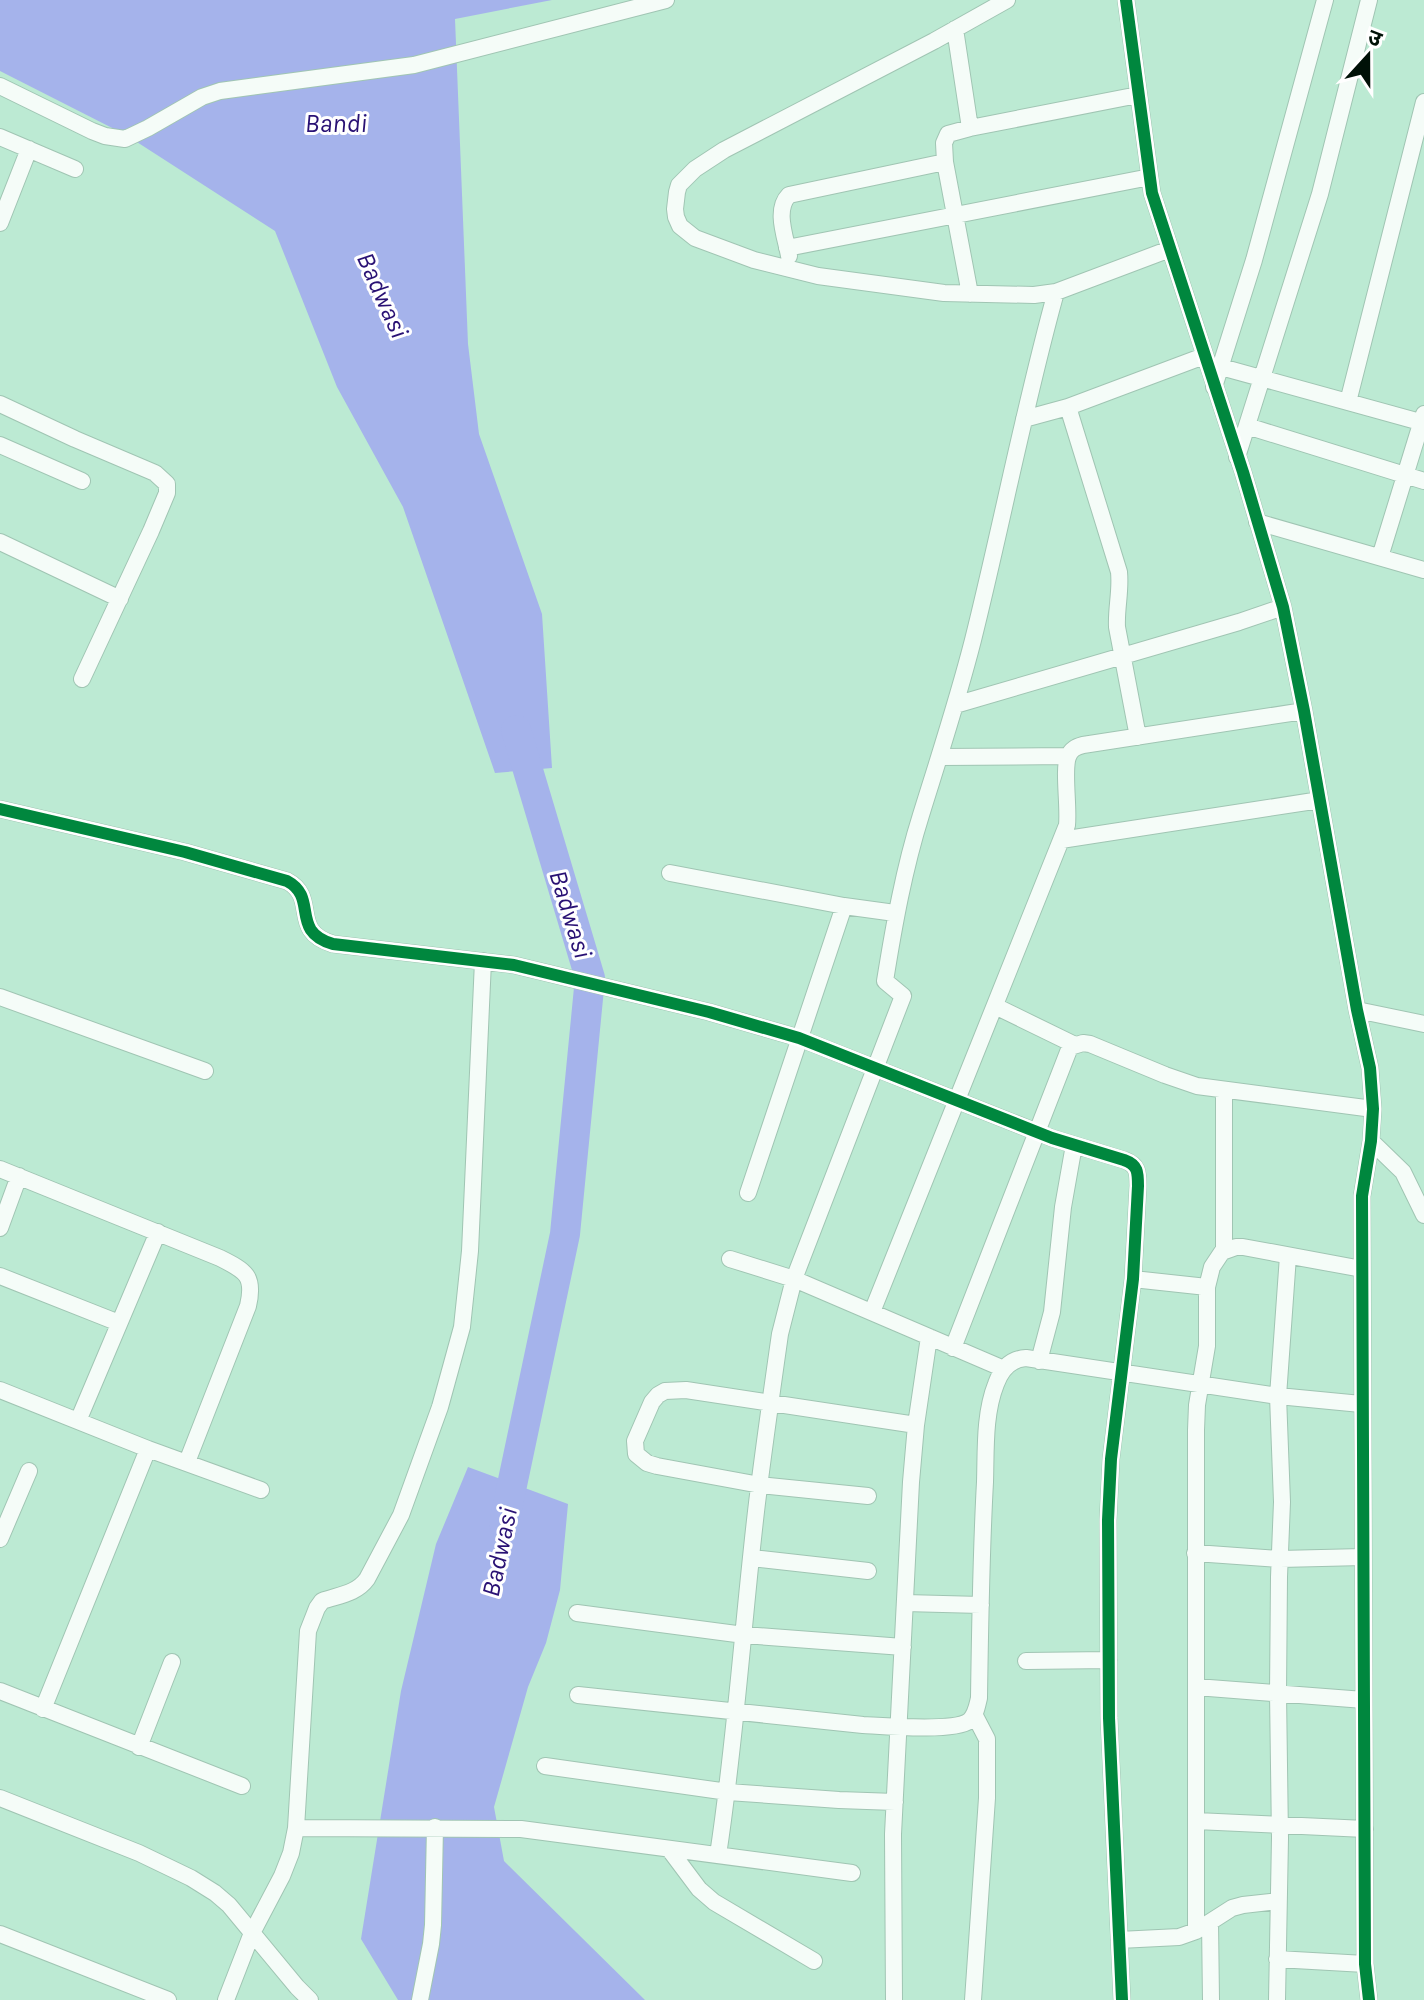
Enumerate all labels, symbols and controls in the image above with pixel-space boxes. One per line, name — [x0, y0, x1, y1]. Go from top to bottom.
north arrow — [1328, 16, 1408, 96]
text: उ — [1364, 24, 1387, 53]
water label: Bandi — [305, 108, 367, 139]
water label: Badwasi — [350, 247, 415, 343]
water label: Badwasi — [542, 866, 599, 962]
water label: Badwasi — [475, 1504, 524, 1600]

